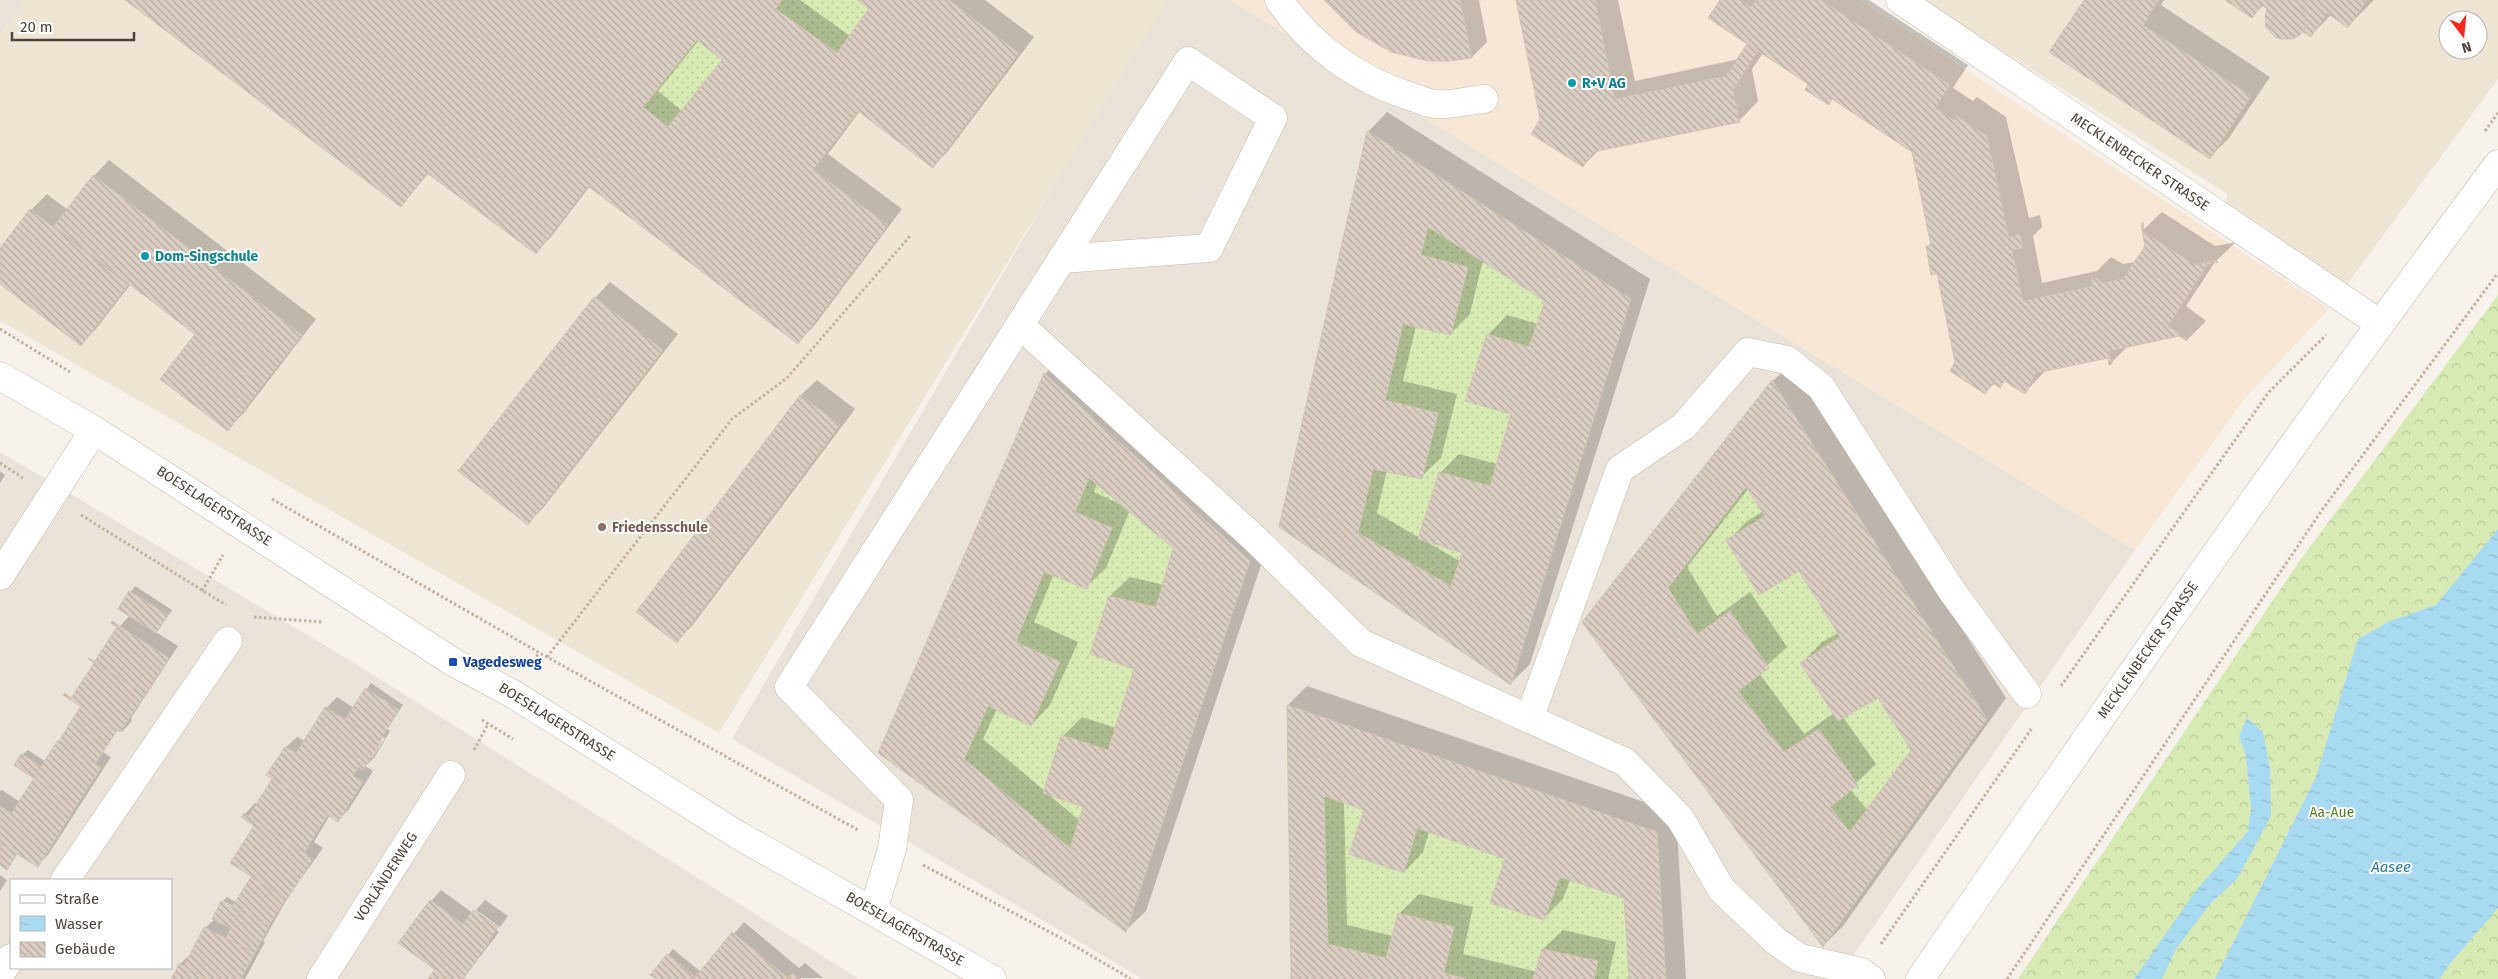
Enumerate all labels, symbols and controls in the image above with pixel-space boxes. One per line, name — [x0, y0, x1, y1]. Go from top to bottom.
scale bar — [12, 10, 135, 42]
north arrow — [2438, 10, 2488, 60]
text: 20 m — [20, 18, 53, 36]
text: N — [2460, 38, 2473, 56]
place label: R+V AG — [1582, 75, 1626, 92]
marker: R+V AG — [1566, 77, 1578, 89]
street label: MECKLENBECKER STRASSE — [2067, 109, 2213, 215]
place label: Dom-Singschule — [155, 248, 259, 265]
marker: Dom-Singschule — [139, 250, 151, 262]
street label: BOESELAGERSTRASSE — [153, 462, 275, 550]
place label: Friedensschule — [612, 519, 708, 536]
marker: Friedensschule — [596, 521, 608, 533]
street label: MECKLENBECKER STRASSE — [2094, 578, 2202, 722]
place label: Vagedesweg — [462, 654, 542, 671]
marker: Vagedesweg — [447, 656, 459, 668]
street label: BOESELAGERSTRASSE — [496, 679, 618, 765]
park label: Aa-Aue — [2310, 804, 2354, 821]
street label: VORLÄNDERWEG — [351, 829, 421, 925]
water label: Aasee — [2370, 858, 2411, 876]
legend — [10, 879, 172, 969]
street label: BOESELAGERSTRASSE — [843, 888, 967, 970]
text: Straße — [55, 890, 99, 908]
text: Wasser — [55, 915, 103, 933]
text: Gebäude — [55, 940, 115, 958]

